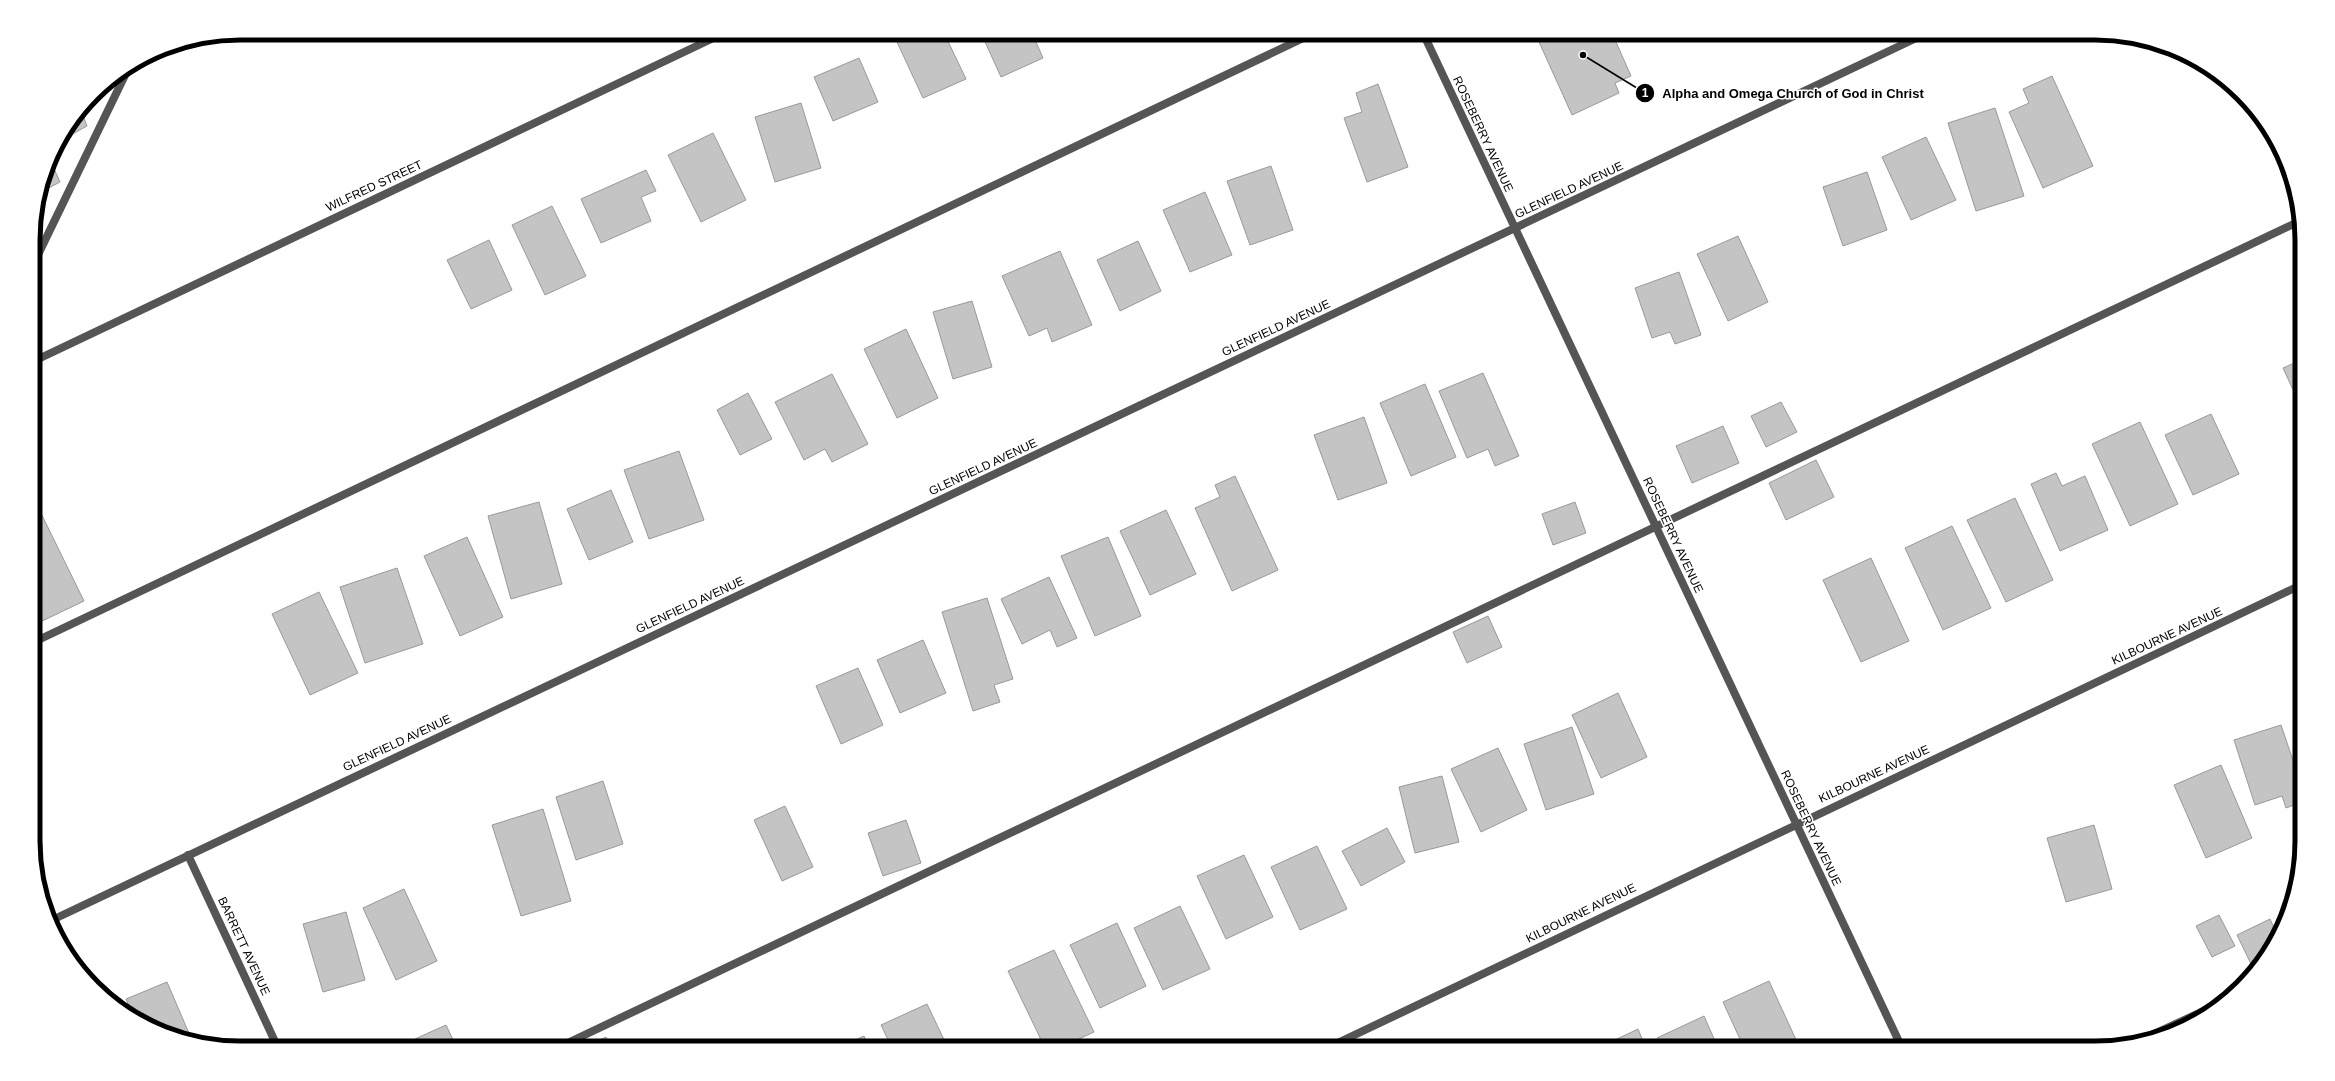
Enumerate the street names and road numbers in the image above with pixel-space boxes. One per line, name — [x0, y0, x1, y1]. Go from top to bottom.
street label: ROSEBERRY AVENUE — [1450, 74, 1516, 194]
street label: WILFRED STREET — [324, 157, 425, 214]
street label: GLENFIELD AVENUE — [1513, 159, 1625, 221]
street label: GLENFIELD AVENUE — [1220, 297, 1332, 359]
street label: GLENFIELD AVENUE — [927, 436, 1039, 498]
street label: ROSEBERRY AVENUE — [1640, 475, 1706, 595]
street label: GLENFIELD AVENUE — [634, 574, 746, 636]
street label: KILBOURNE AVENUE — [2109, 604, 2225, 668]
street label: GLENFIELD AVENUE — [341, 712, 453, 774]
street label: KILBOURNE AVENUE — [1816, 742, 1932, 806]
street label: ROSEBERRY AVENUE — [1778, 768, 1844, 888]
street label: KILBOURNE AVENUE — [1524, 880, 1638, 946]
street label: BARRETT AVENUE — [215, 895, 273, 997]

